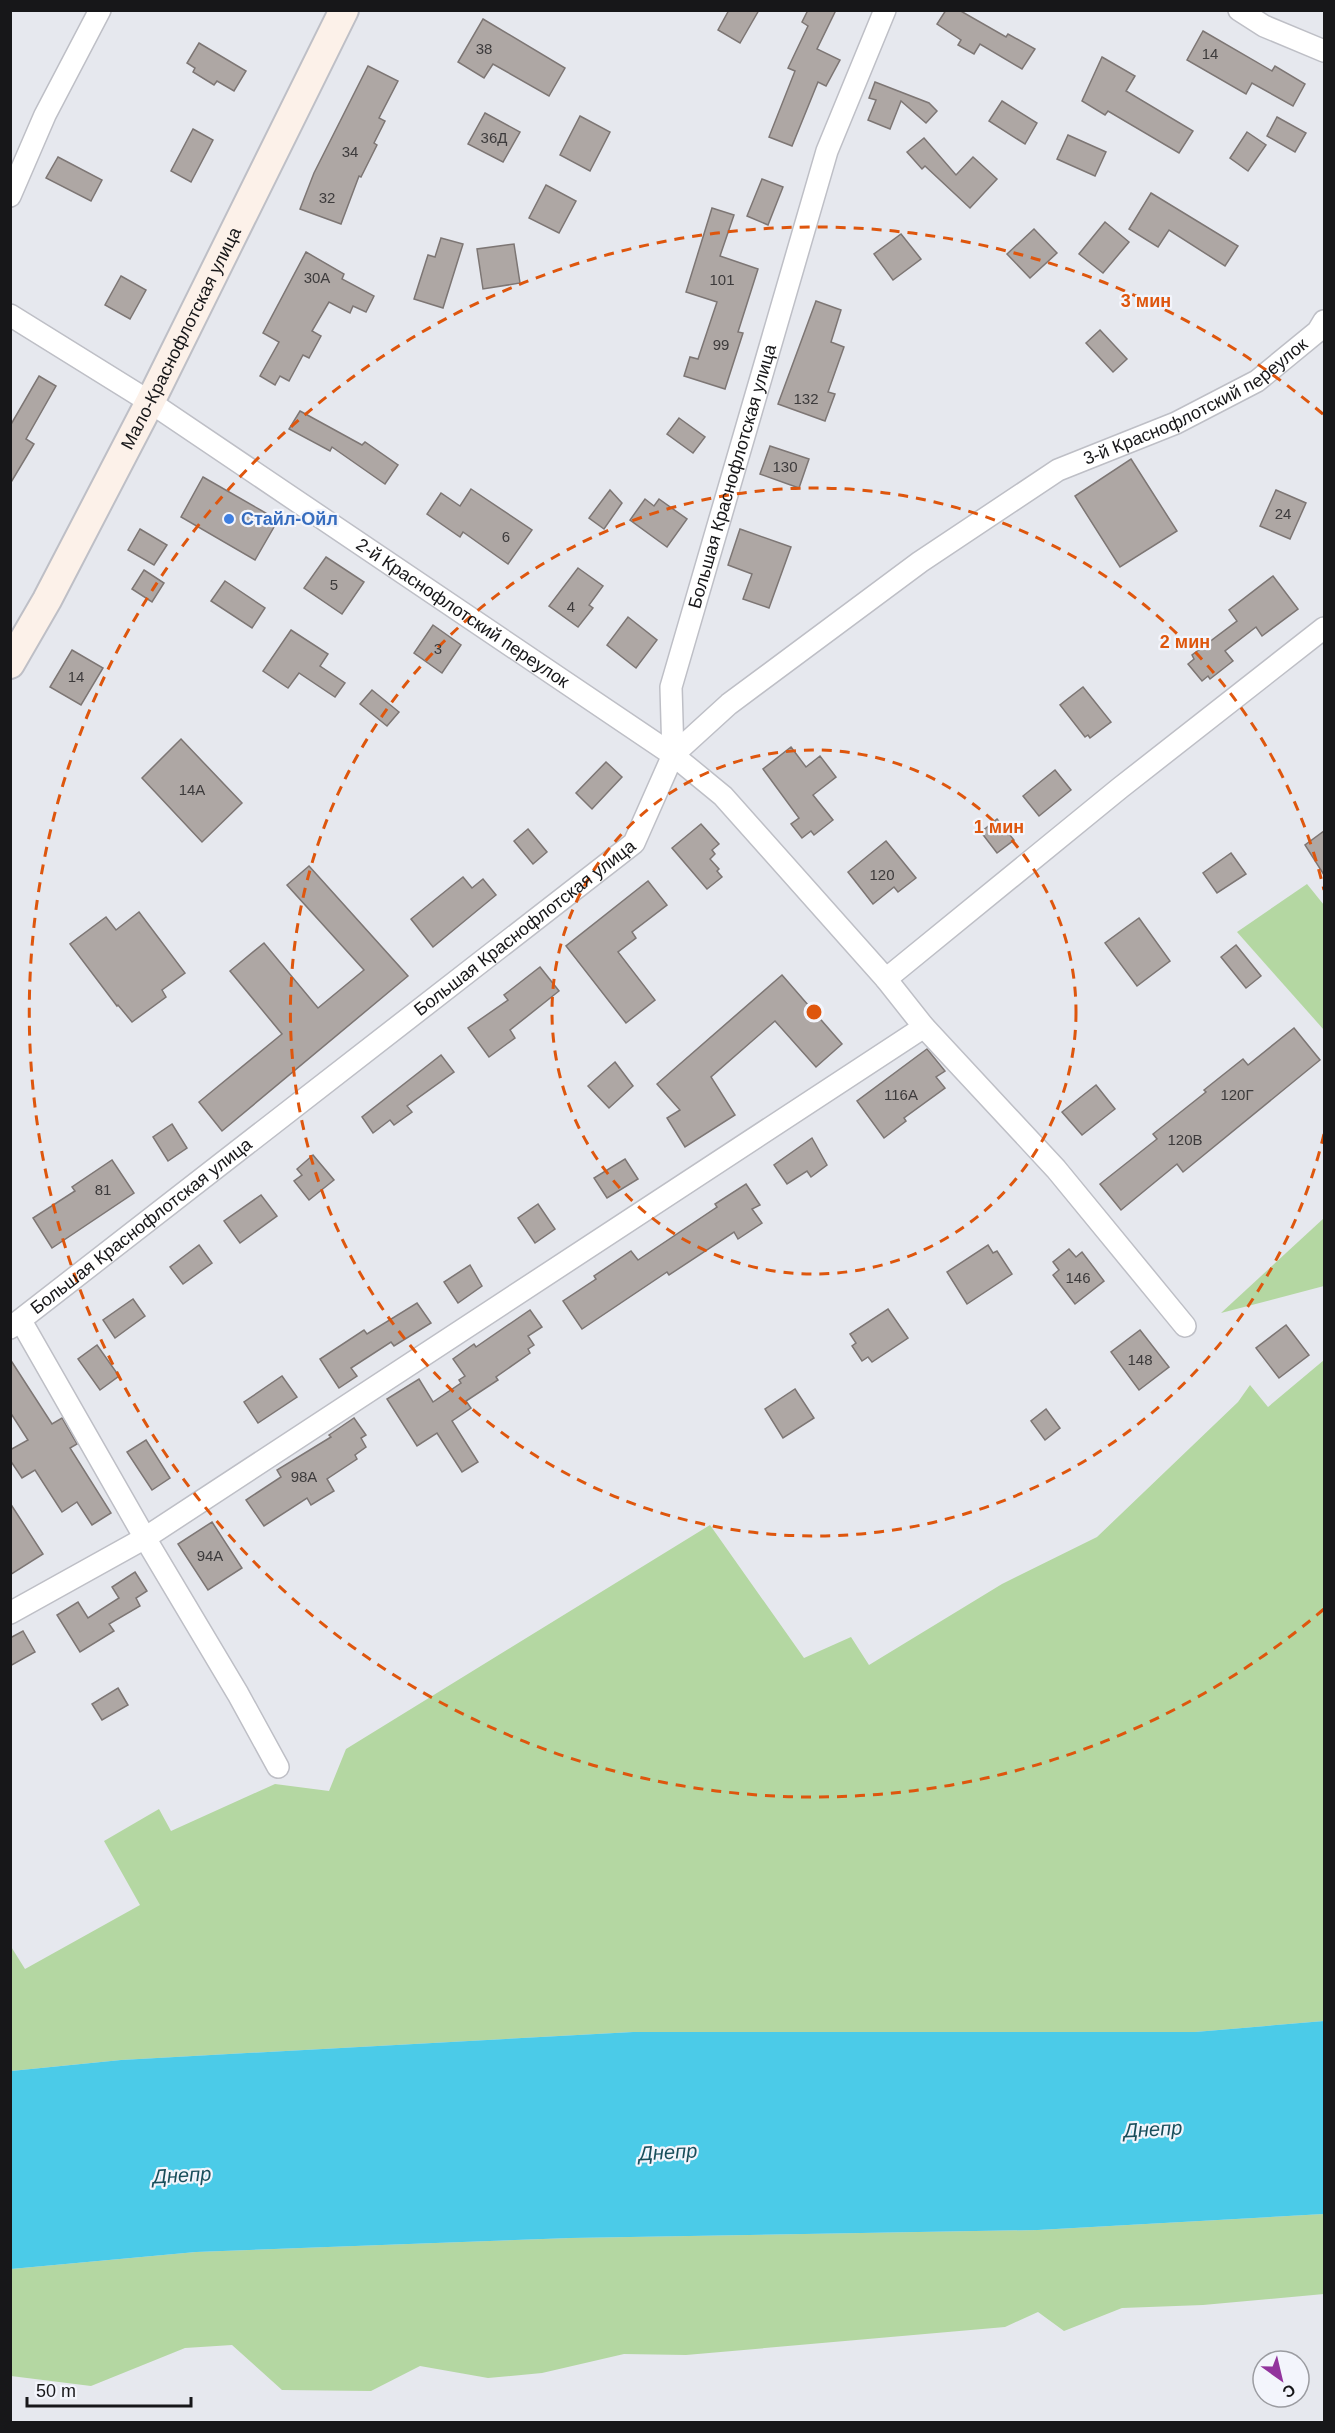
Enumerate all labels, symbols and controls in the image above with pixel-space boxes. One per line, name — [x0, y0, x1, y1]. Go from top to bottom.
house number: 38 — [476, 40, 492, 57]
house number: 14 — [1202, 45, 1218, 62]
house number: 36Д — [481, 129, 507, 146]
house number: 34 — [342, 143, 358, 160]
house number: 32 — [319, 189, 335, 206]
street label: Мало-Краснофлотская улица — [117, 223, 245, 453]
house number: 30А — [304, 269, 330, 286]
house number: 101 — [709, 271, 735, 288]
text: 3 мин — [1121, 291, 1171, 311]
street label: 3-й Краснофлотский переулок — [1081, 334, 1312, 469]
house number: 99 — [713, 336, 729, 353]
street label: Большая Краснофлотская улица — [684, 341, 781, 611]
house number: 132 — [793, 390, 819, 407]
house number: 130 — [772, 458, 798, 475]
house number: 24 — [1275, 505, 1291, 522]
place label: Стайл-Ойл — [241, 509, 338, 529]
marker: Стайл-Ойл — [222, 512, 236, 526]
house number: 6 — [502, 528, 510, 545]
street label: 2-й Краснофлотский переулок — [352, 534, 573, 692]
house number: 5 — [330, 576, 338, 593]
house number: 4 — [567, 598, 575, 615]
text: 2 мин — [1160, 632, 1210, 652]
house number: 3 — [434, 640, 442, 657]
house number: 14 — [68, 668, 84, 685]
house number: 14А — [179, 781, 205, 798]
text: 1 мин — [974, 817, 1024, 837]
street label: Большая Краснофлотская улица — [410, 835, 640, 1020]
house number: 120 — [869, 866, 895, 883]
centre of rings — [804, 1002, 824, 1022]
house number: 116А — [884, 1086, 918, 1103]
house number: 120Г — [1220, 1086, 1254, 1103]
house number: 120В — [1167, 1131, 1203, 1148]
street label: Большая Краснофлотская улица — [27, 1133, 256, 1318]
house number: 81 — [95, 1181, 111, 1198]
house number: 146 — [1065, 1269, 1091, 1286]
house number: 148 — [1127, 1351, 1153, 1368]
house number: 98А — [291, 1468, 317, 1485]
house number: 94А — [197, 1547, 223, 1564]
water label: Днепр — [1121, 2116, 1183, 2142]
water label: Днепр — [636, 2139, 698, 2165]
water label: Днепр — [150, 2162, 212, 2188]
north arrow — [1251, 2349, 1311, 2409]
scale bar — [27, 2370, 190, 2408]
text: 50 m — [36, 2381, 76, 2401]
text: С — [1279, 2381, 1299, 2402]

